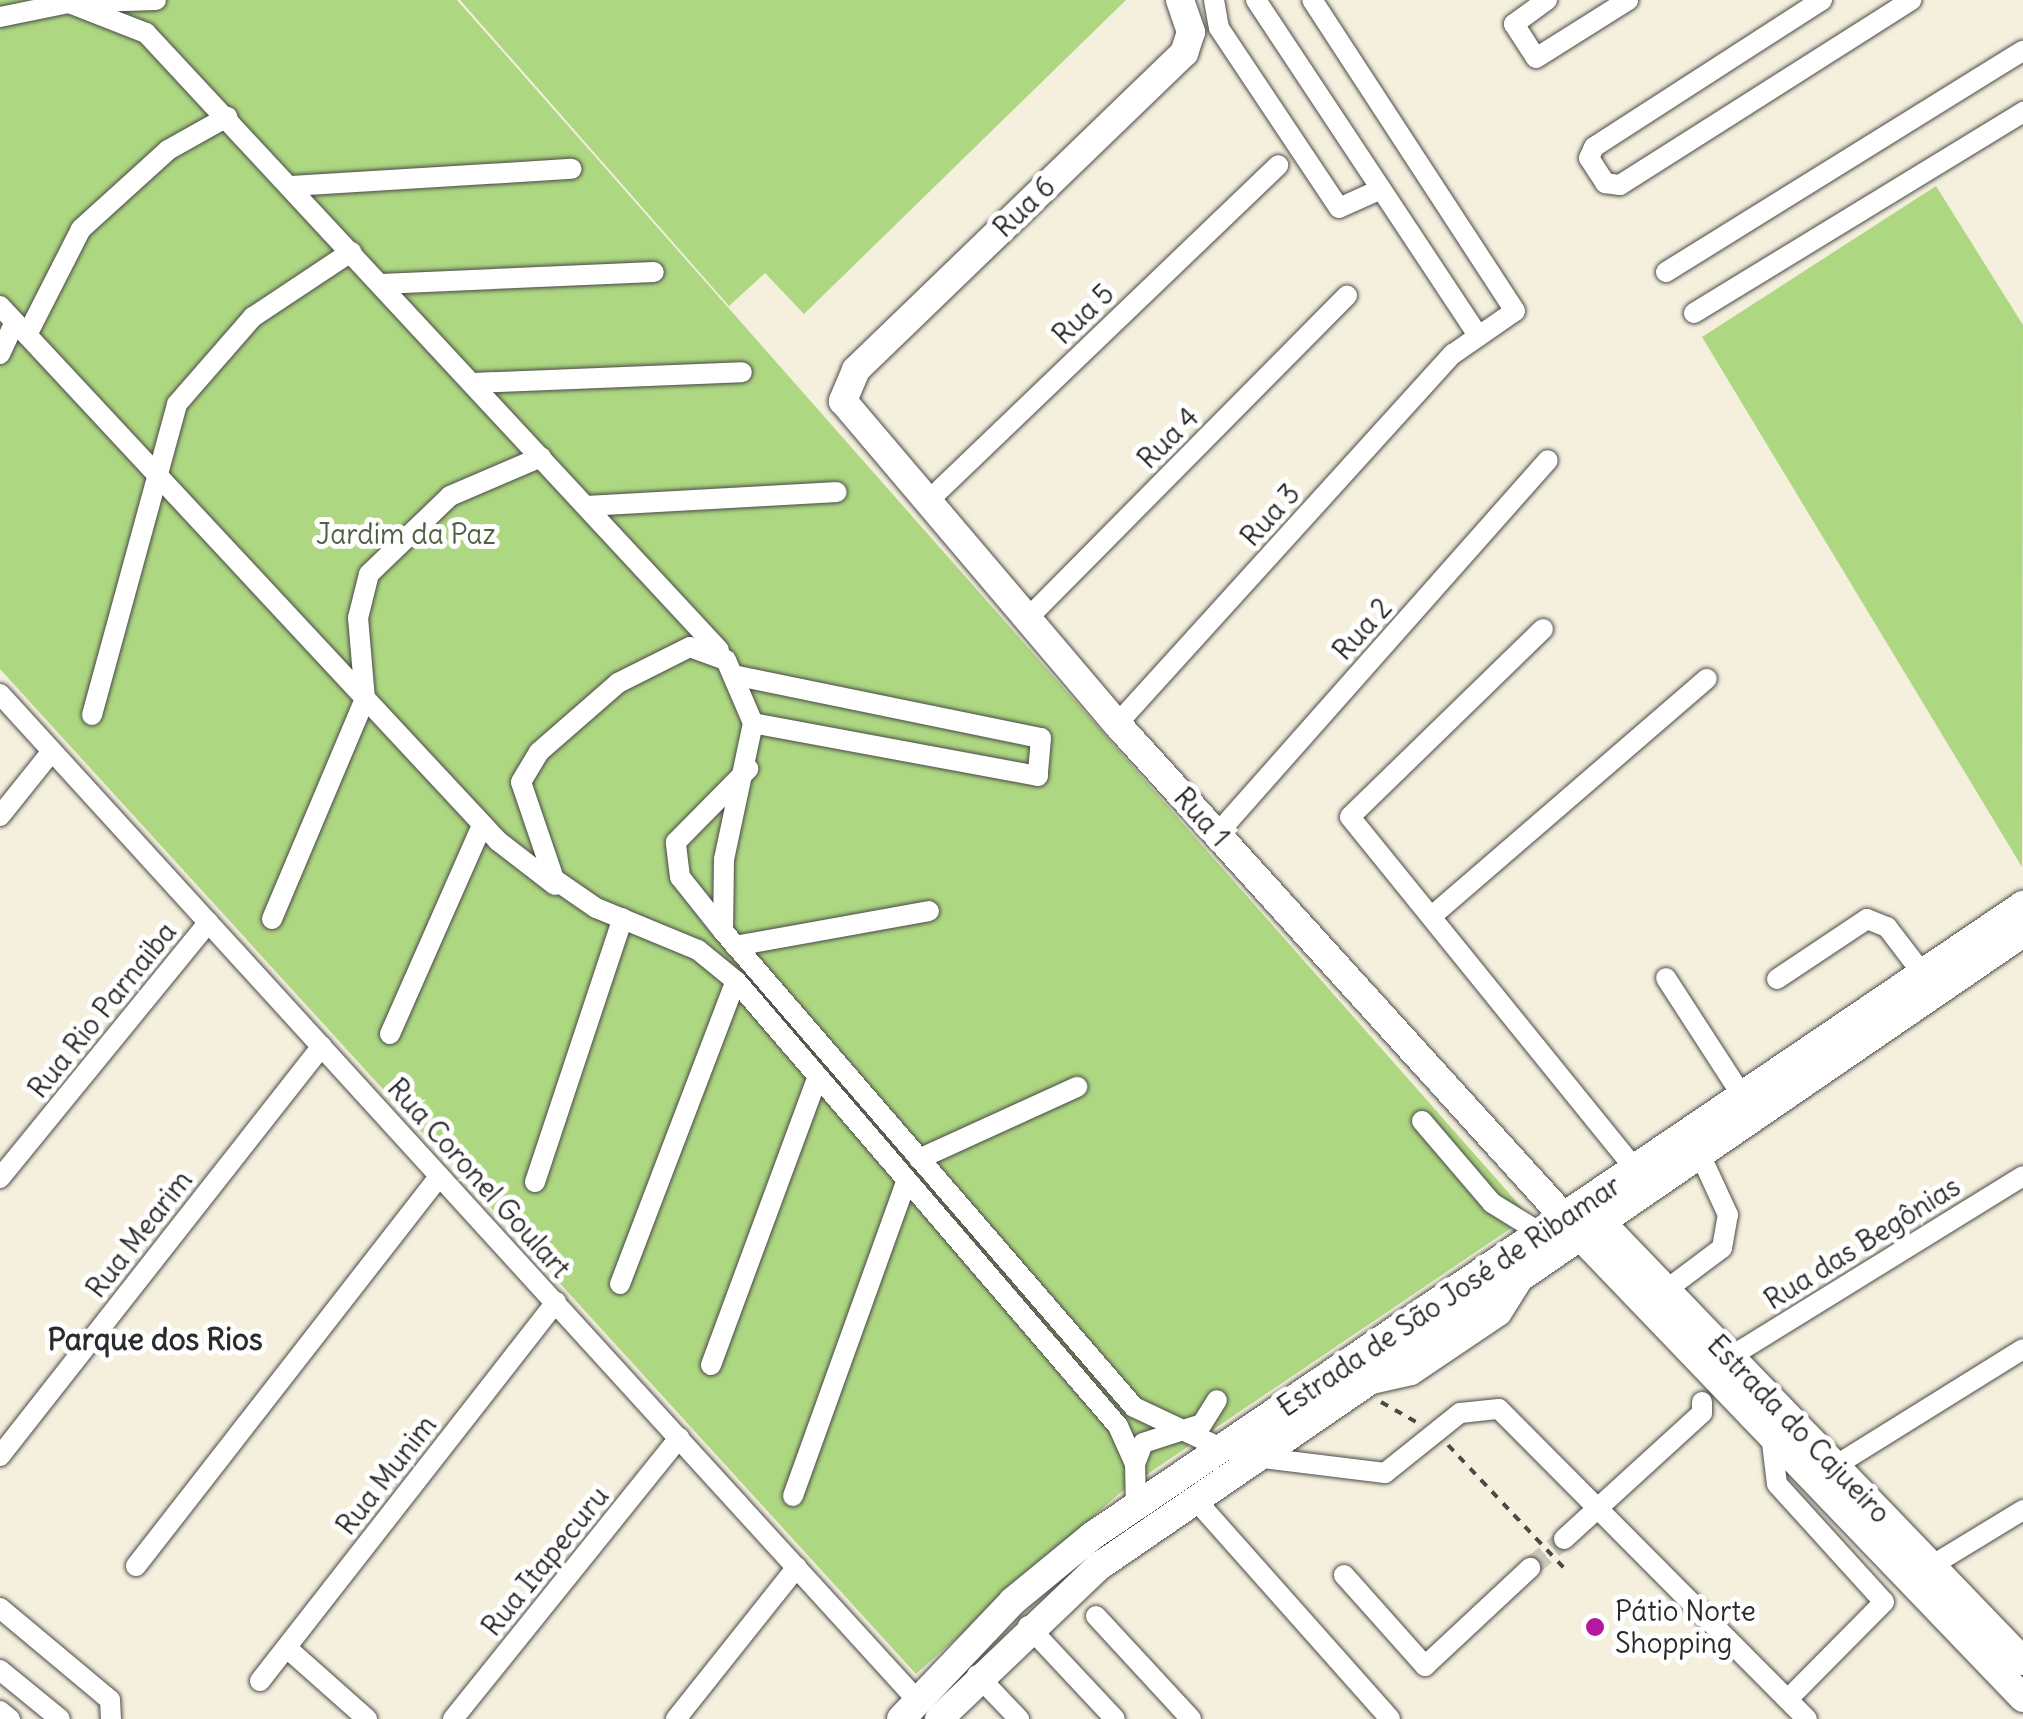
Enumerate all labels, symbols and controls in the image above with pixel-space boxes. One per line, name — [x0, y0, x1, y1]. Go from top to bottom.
street label: Rua 6 — [986, 170, 1062, 244]
street label: Rua 5 — [1045, 277, 1121, 351]
street label: Rua 4 — [1130, 400, 1206, 476]
street label: Rua 3 — [1233, 477, 1307, 553]
park label: Jardim da Paz — [316, 517, 496, 551]
street label: Rua 2 — [1325, 591, 1399, 667]
street label: Rua 1 — [1167, 781, 1237, 853]
street label: Rua Rio Parnaiba — [21, 915, 183, 1105]
street label: Rua Coronel Goulart — [381, 1071, 577, 1285]
street label: Rua Mearim — [79, 1164, 199, 1304]
street label: Estrada de São José de Ribamar — [1271, 1168, 1627, 1424]
street label: Rua das Begônias — [1758, 1169, 1966, 1317]
district label: Parque dos Rios — [47, 1321, 263, 1357]
street label: Estrada do Cajueiro — [1701, 1328, 1897, 1530]
street label: Rua Munim — [329, 1409, 443, 1541]
street label: Rua Itapecuru — [474, 1479, 616, 1643]
place label: Pátio Norte Shopping — [1615, 1594, 1756, 1660]
marker: Pátio Norte Shopping — [1584, 1616, 1606, 1638]

